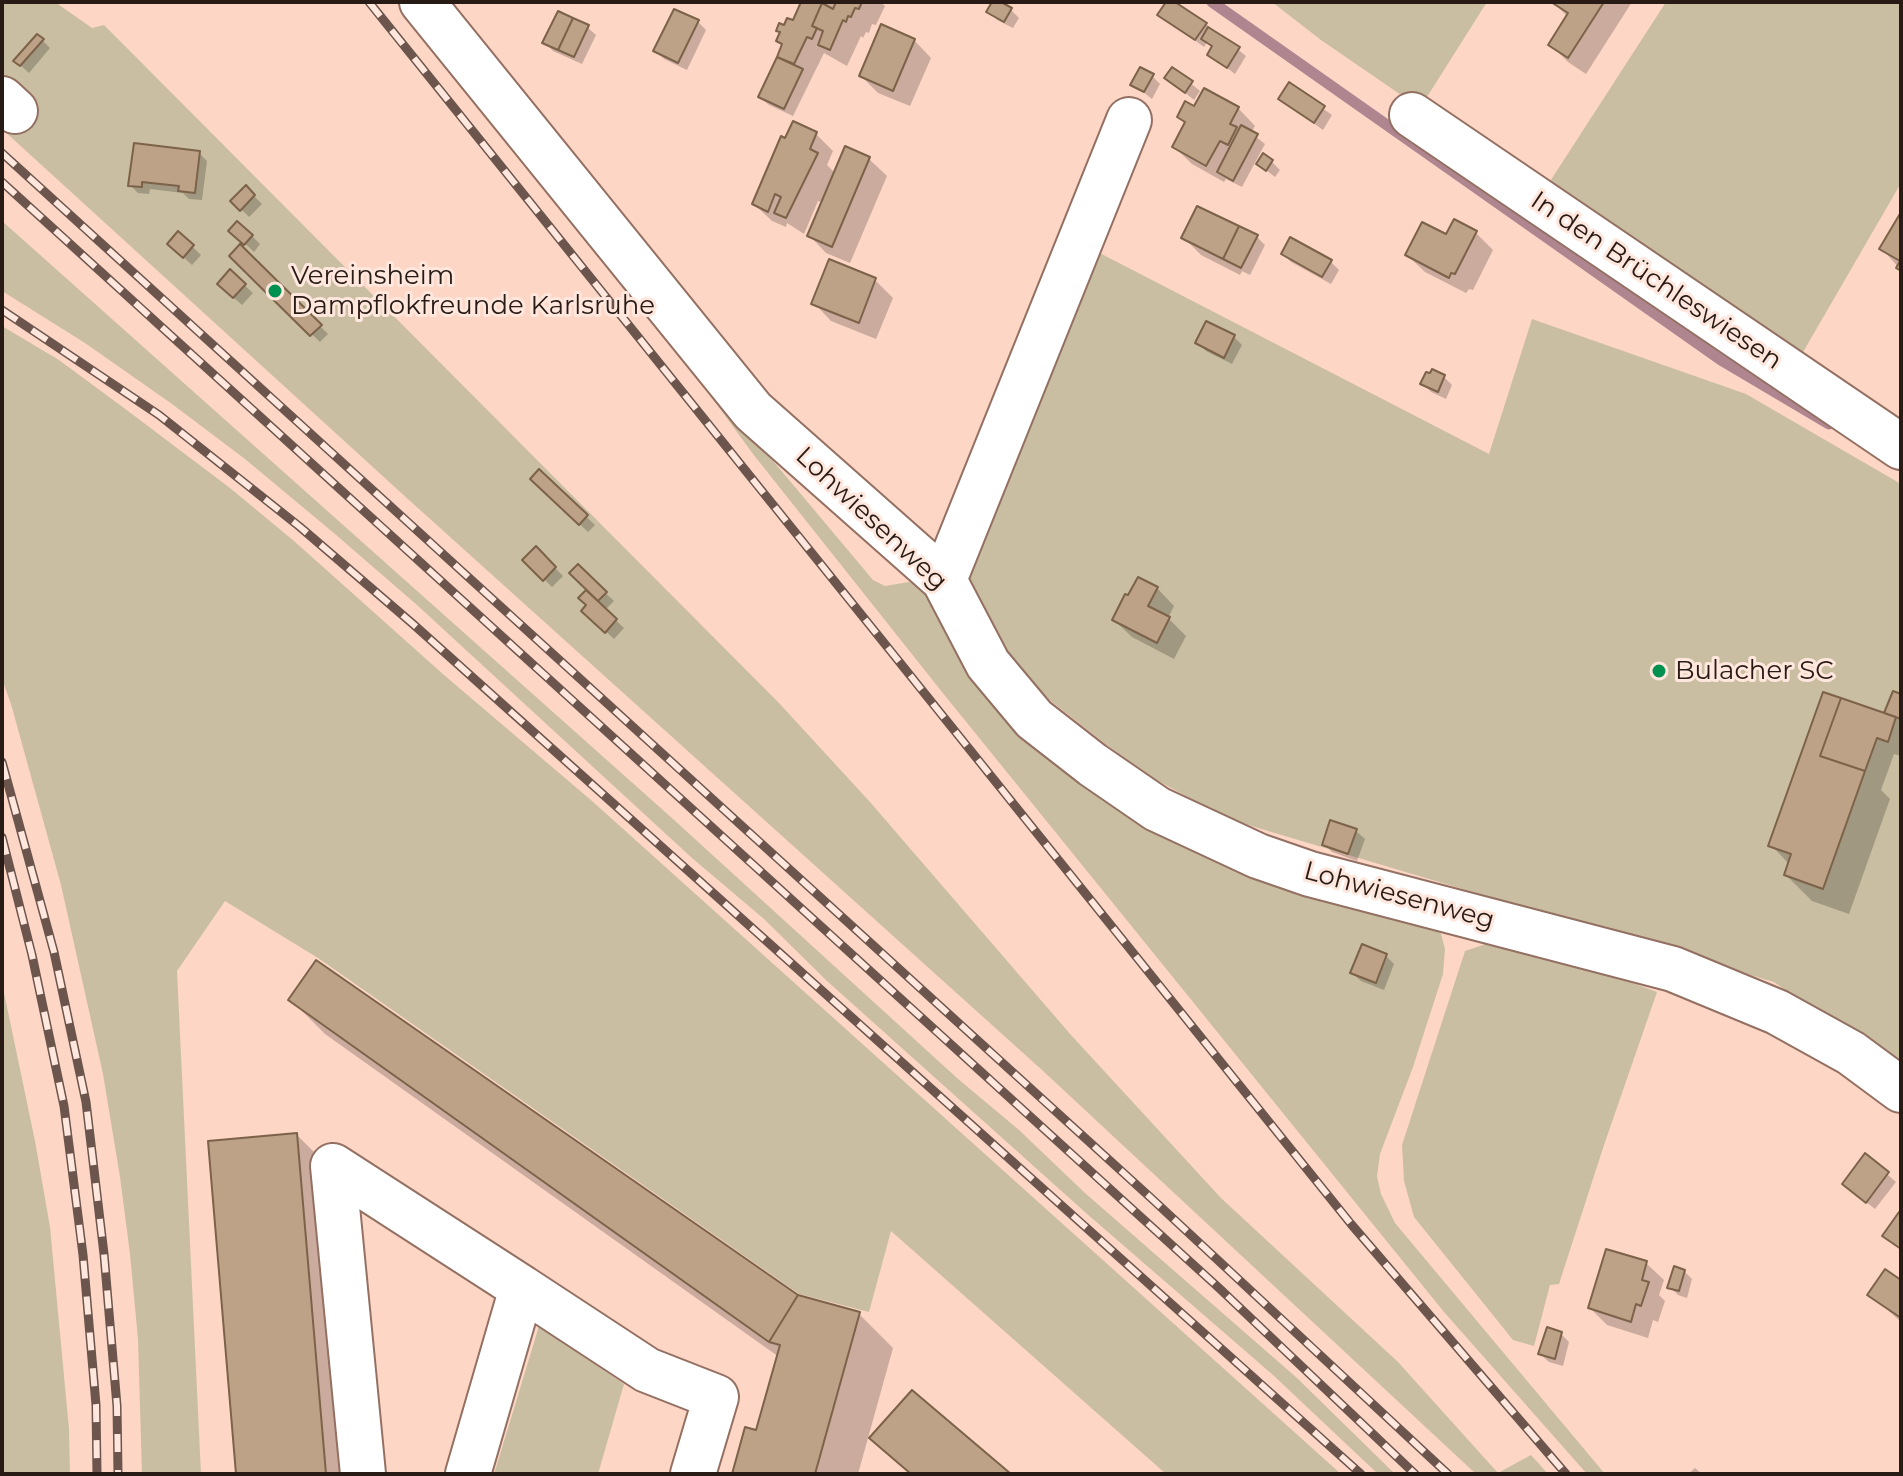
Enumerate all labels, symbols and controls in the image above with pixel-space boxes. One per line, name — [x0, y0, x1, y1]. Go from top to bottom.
street label: In den Brüchleswiesen — [1525, 185, 1787, 377]
place label: Vereinsheim Dampflokfreunde Karlsruhe — [291, 260, 655, 322]
marker: Vereinsheim Dampflokfreunde Karlsruhe — [266, 282, 284, 300]
street label: Lohwiesenweg — [789, 441, 953, 597]
place label: Bulacher SC — [1675, 655, 1834, 687]
marker: Bulacher SC — [1650, 662, 1668, 680]
street label: Lohwiesenweg — [1300, 856, 1498, 936]

